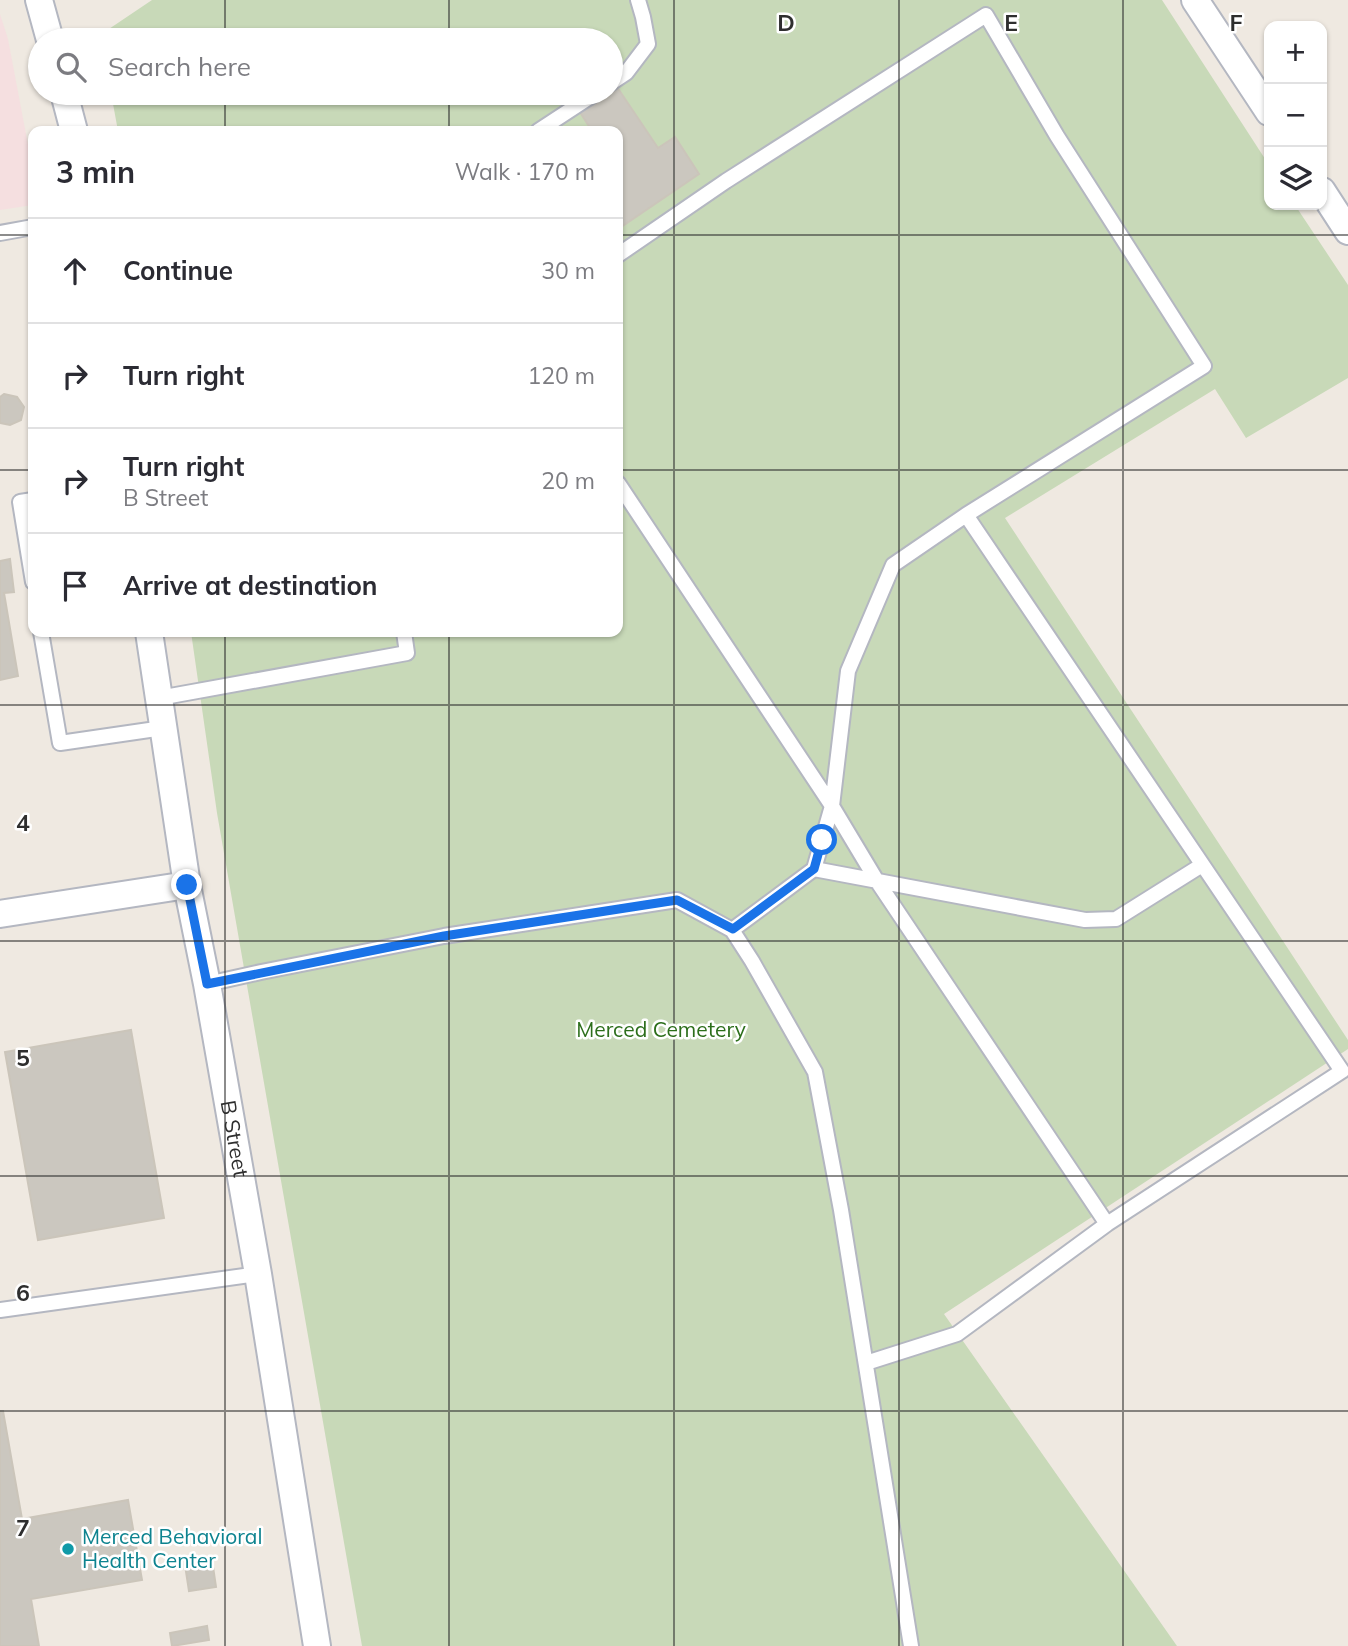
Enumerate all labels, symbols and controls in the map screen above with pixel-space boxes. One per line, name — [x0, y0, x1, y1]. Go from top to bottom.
text: D — [777, 8, 795, 37]
text: E — [1004, 8, 1018, 37]
text: F — [1229, 8, 1243, 37]
map controls — [1264, 21, 1327, 210]
button: + — [1264, 21, 1327, 84]
search box — [28, 28, 623, 105]
icon: search — [52, 48, 90, 86]
text: Search here — [108, 50, 251, 83]
button: − — [1264, 84, 1327, 147]
button: layers — [1264, 147, 1327, 210]
text: 3 min — [56, 153, 135, 191]
text: Walk · 170 m — [455, 157, 595, 186]
icon: ahead — [56, 252, 94, 290]
text: Continue — [123, 254, 233, 287]
text: 30 m — [541, 256, 595, 285]
icon: right — [56, 357, 94, 395]
text: Turn right — [123, 359, 244, 392]
text: 120 m — [527, 361, 595, 390]
text: Turn right — [123, 450, 244, 483]
icon: right — [56, 462, 94, 500]
text: 20 m — [541, 466, 595, 495]
text: B Street — [123, 483, 208, 512]
icon: arrive — [56, 567, 94, 605]
text: Arrive at destination — [123, 569, 378, 602]
text: 4 — [16, 808, 30, 837]
route start — [806, 824, 837, 855]
route end — [171, 869, 202, 900]
park label: Merced Cemetery — [576, 1016, 746, 1042]
text: 5 — [16, 1043, 30, 1072]
street label: B Street — [216, 1098, 255, 1179]
text: 6 — [16, 1278, 30, 1307]
text: 7 — [16, 1513, 30, 1542]
place label: Merced Behavioral Health Center — [82, 1523, 262, 1573]
marker: Merced Behavioral Health Center — [60, 1541, 76, 1557]

